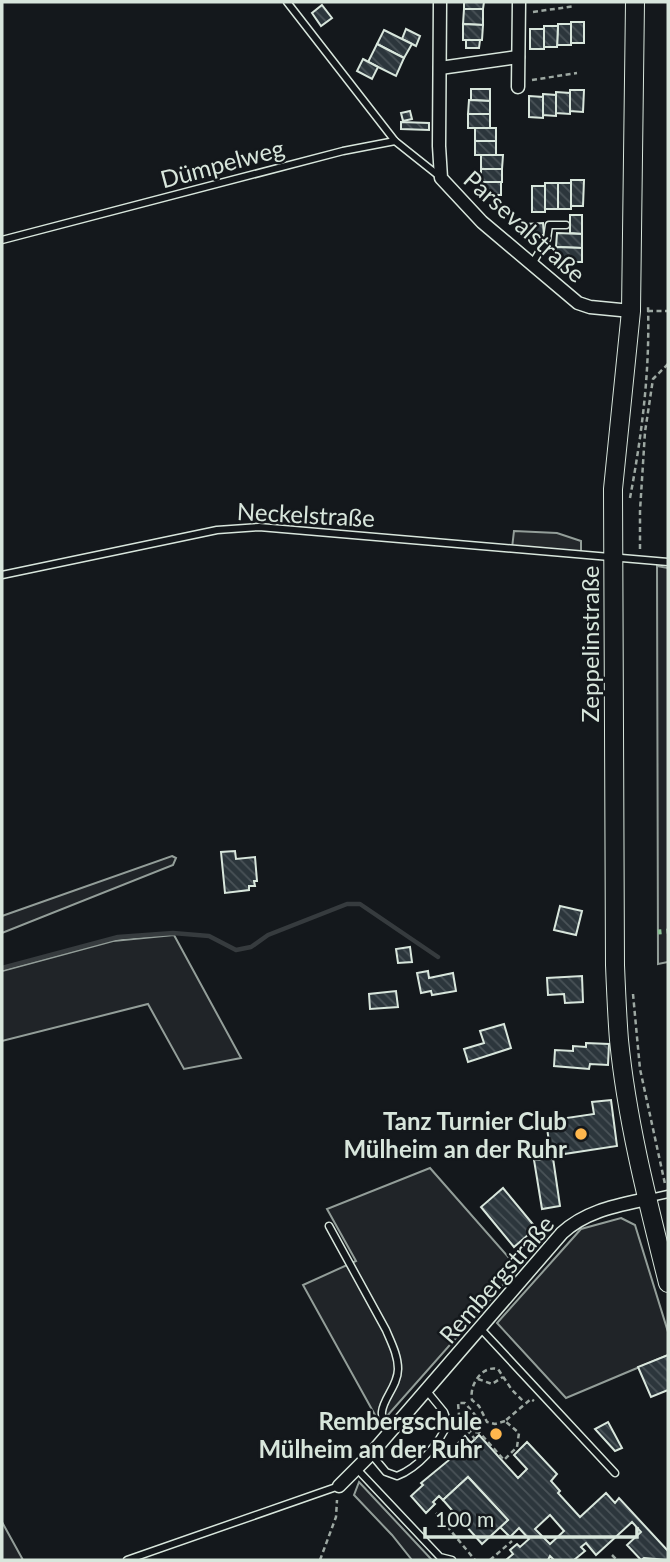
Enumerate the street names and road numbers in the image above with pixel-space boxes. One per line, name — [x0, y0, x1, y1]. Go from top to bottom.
street label: Dümpelweg — [157, 133, 287, 193]
street label: Parsevalstraße — [458, 164, 592, 288]
street label: Neckelstraße — [236, 496, 376, 532]
street label: Zeppelinstraße — [575, 566, 604, 723]
street label: Rembergstraße — [433, 1209, 559, 1349]

